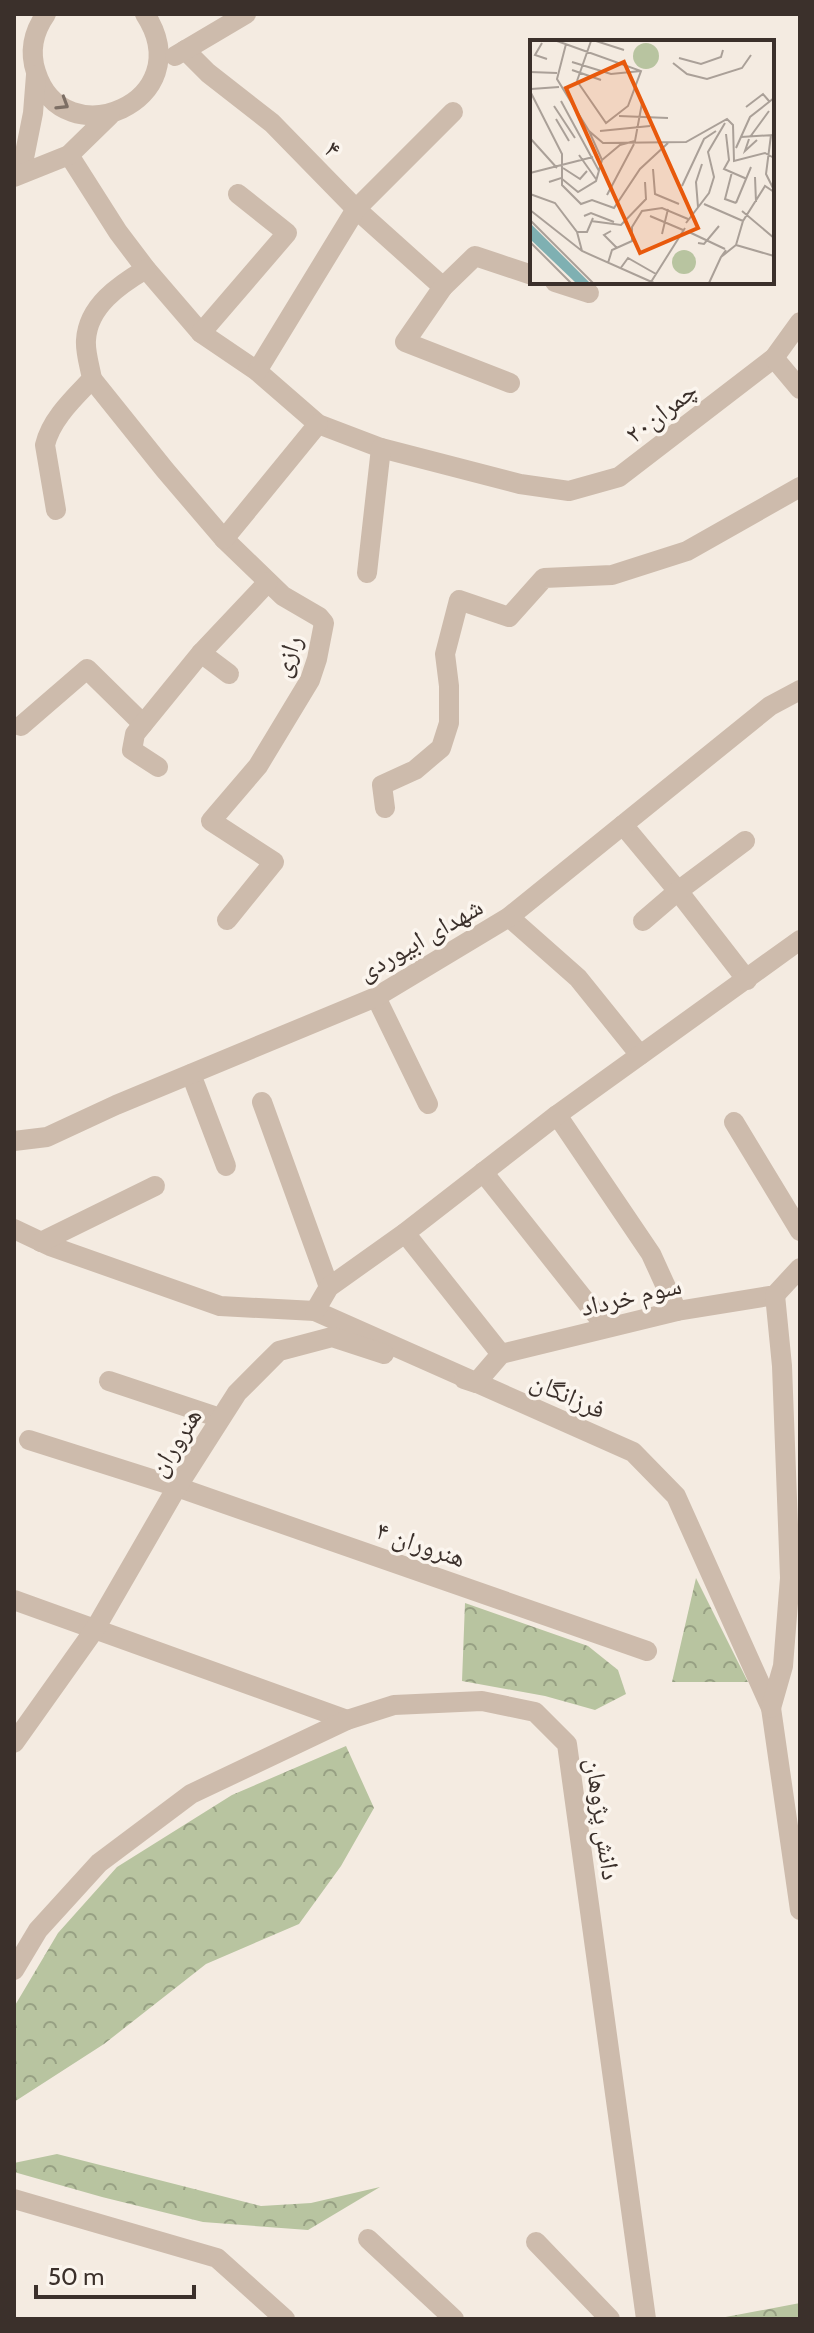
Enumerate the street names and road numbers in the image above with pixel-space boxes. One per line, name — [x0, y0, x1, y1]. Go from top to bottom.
street label: ۴ — [318, 134, 348, 164]
street label: چمران۲۰ — [619, 374, 703, 450]
street label: رازی — [265, 631, 309, 681]
street label: شهدای ابیوردی — [352, 890, 488, 988]
street label: سوم خرداد — [577, 1269, 685, 1325]
street label: فرزانگان — [526, 1364, 610, 1426]
street label: هنروران — [142, 1402, 208, 1482]
street label: هنروران ۴ — [372, 1514, 470, 1574]
street label: دانش پژوهان — [578, 1756, 627, 1882]

